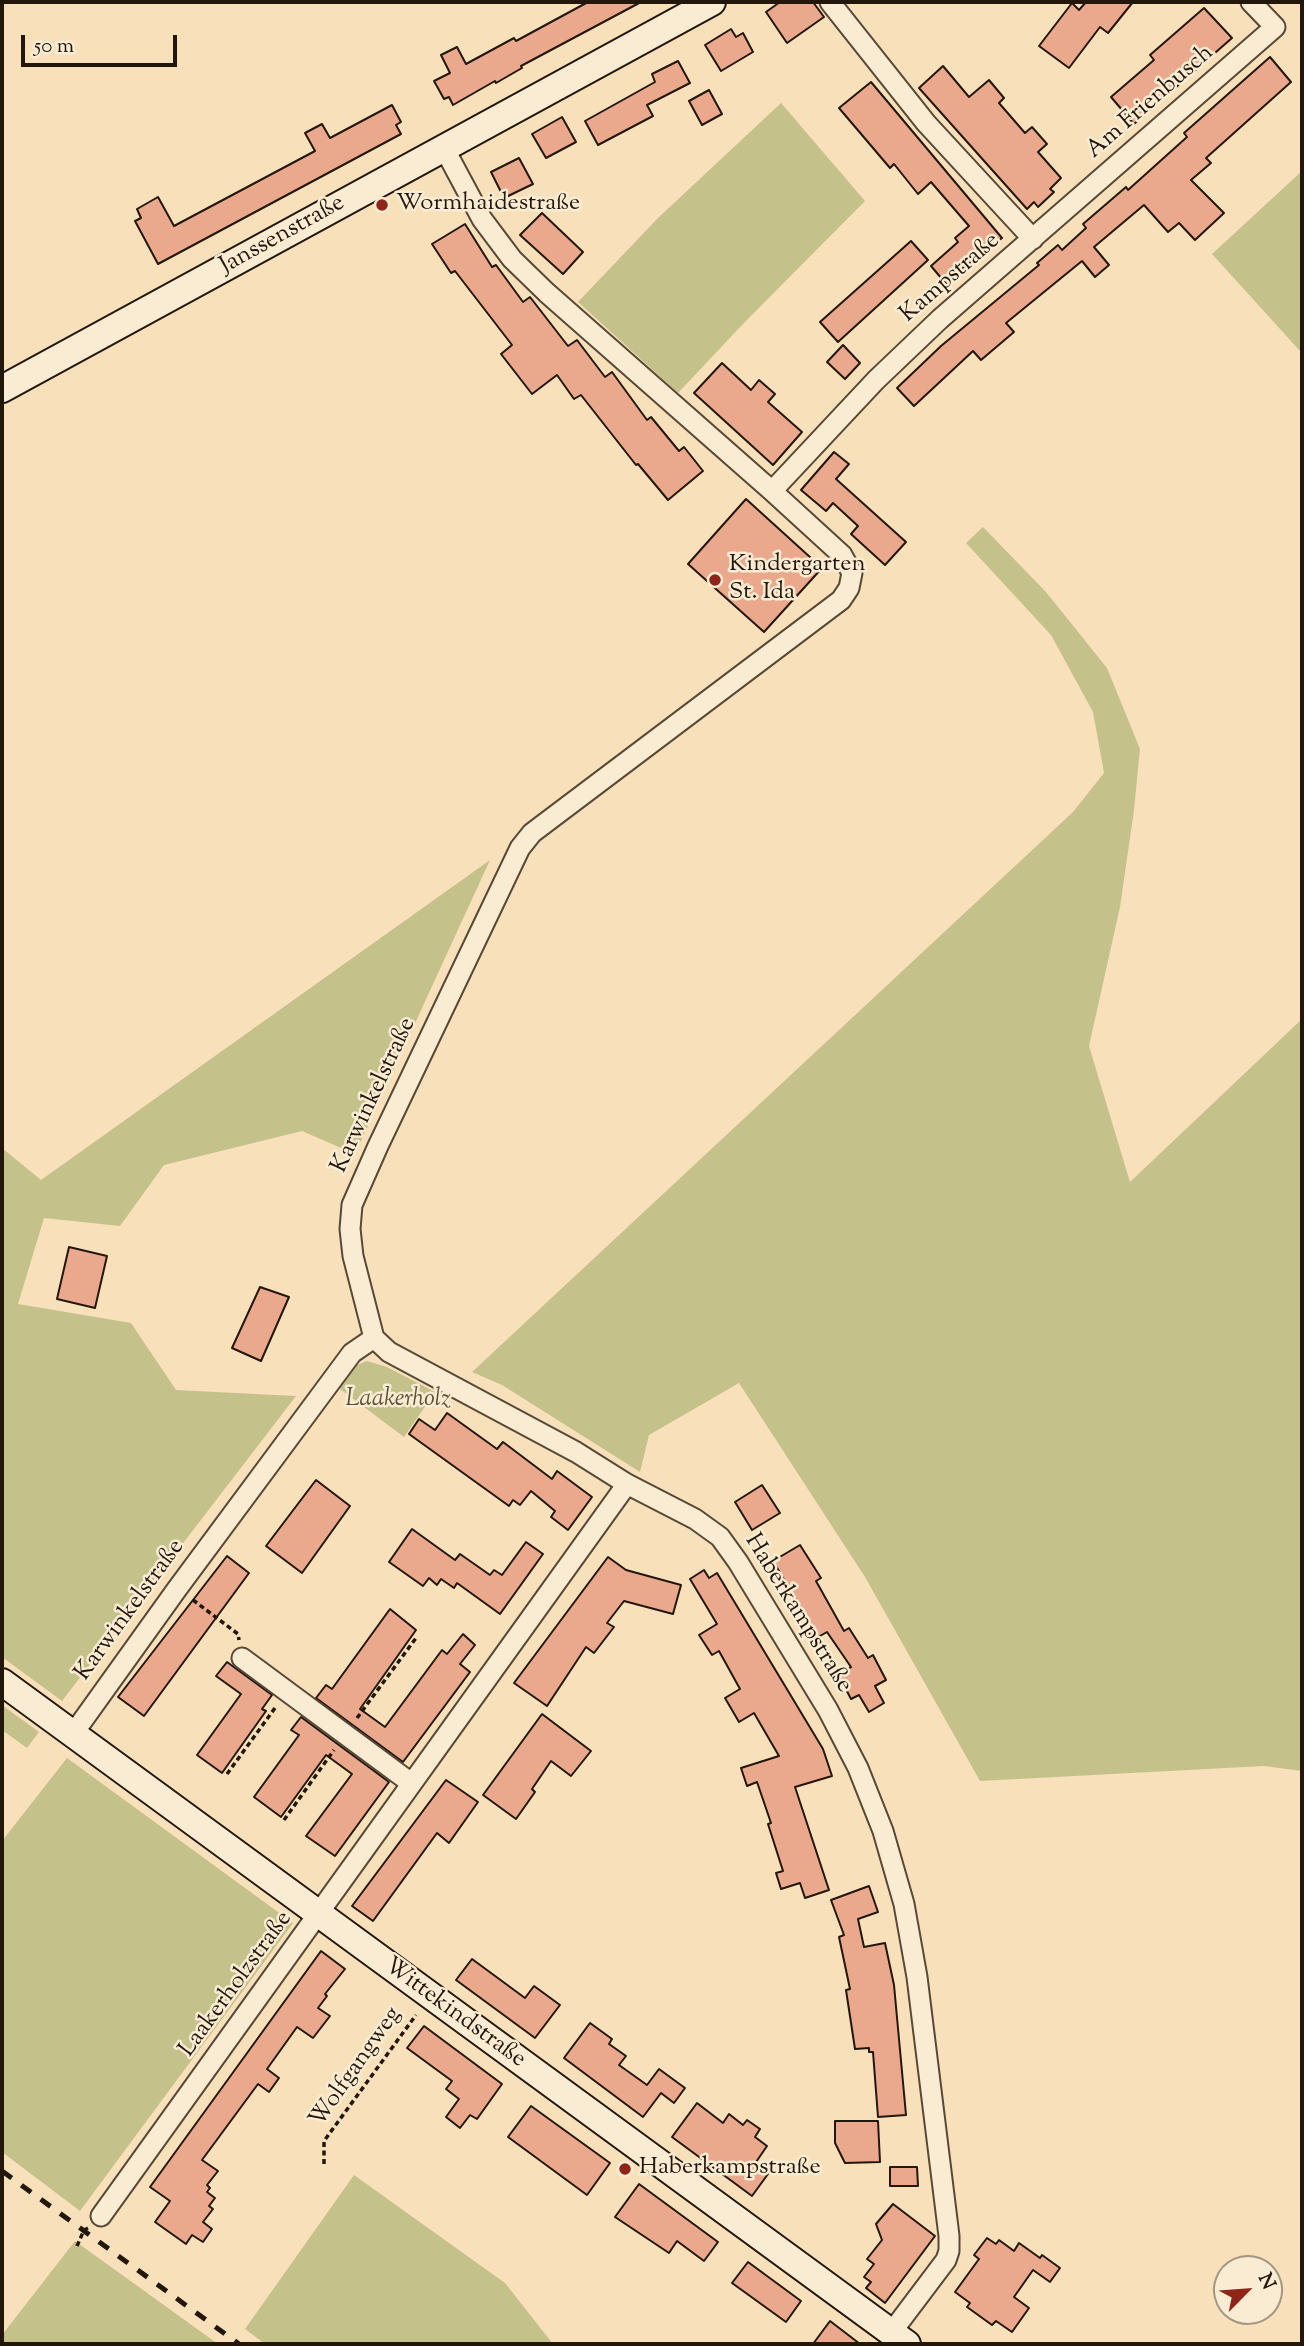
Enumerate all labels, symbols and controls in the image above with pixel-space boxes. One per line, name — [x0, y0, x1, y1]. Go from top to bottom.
scale bar — [24, 21, 180, 65]
text: 50 m — [34, 32, 74, 62]
street label: Am Frienbusch — [1081, 40, 1221, 166]
street label: Janssenstraße — [216, 190, 350, 282]
place label: Wormhaidestraße — [396, 191, 580, 219]
marker: Wormhaidestraße — [374, 197, 390, 213]
street label: Kampstraße — [895, 228, 1007, 330]
place label: Kindergarten St. Ida — [729, 552, 866, 608]
marker: Kindergarten St. Ida — [707, 572, 723, 588]
street label: Karwinkelstraße — [326, 1014, 424, 1178]
park label: Laakerholz — [345, 1387, 451, 1415]
street label: Haberkampstraße — [737, 1529, 857, 1699]
street label: Karwinkelstraße — [70, 1535, 192, 1687]
street label: Laakerholzstraße — [174, 1906, 300, 2064]
street label: Wittekindstraße — [377, 1953, 531, 2075]
street label: Wolfgangweg — [305, 2002, 409, 2134]
place label: Haberkampstraße — [639, 2155, 821, 2183]
marker: Haberkampstraße — [617, 2161, 633, 2177]
north arrow — [1213, 2255, 1283, 2325]
text: N — [1250, 2269, 1281, 2294]

